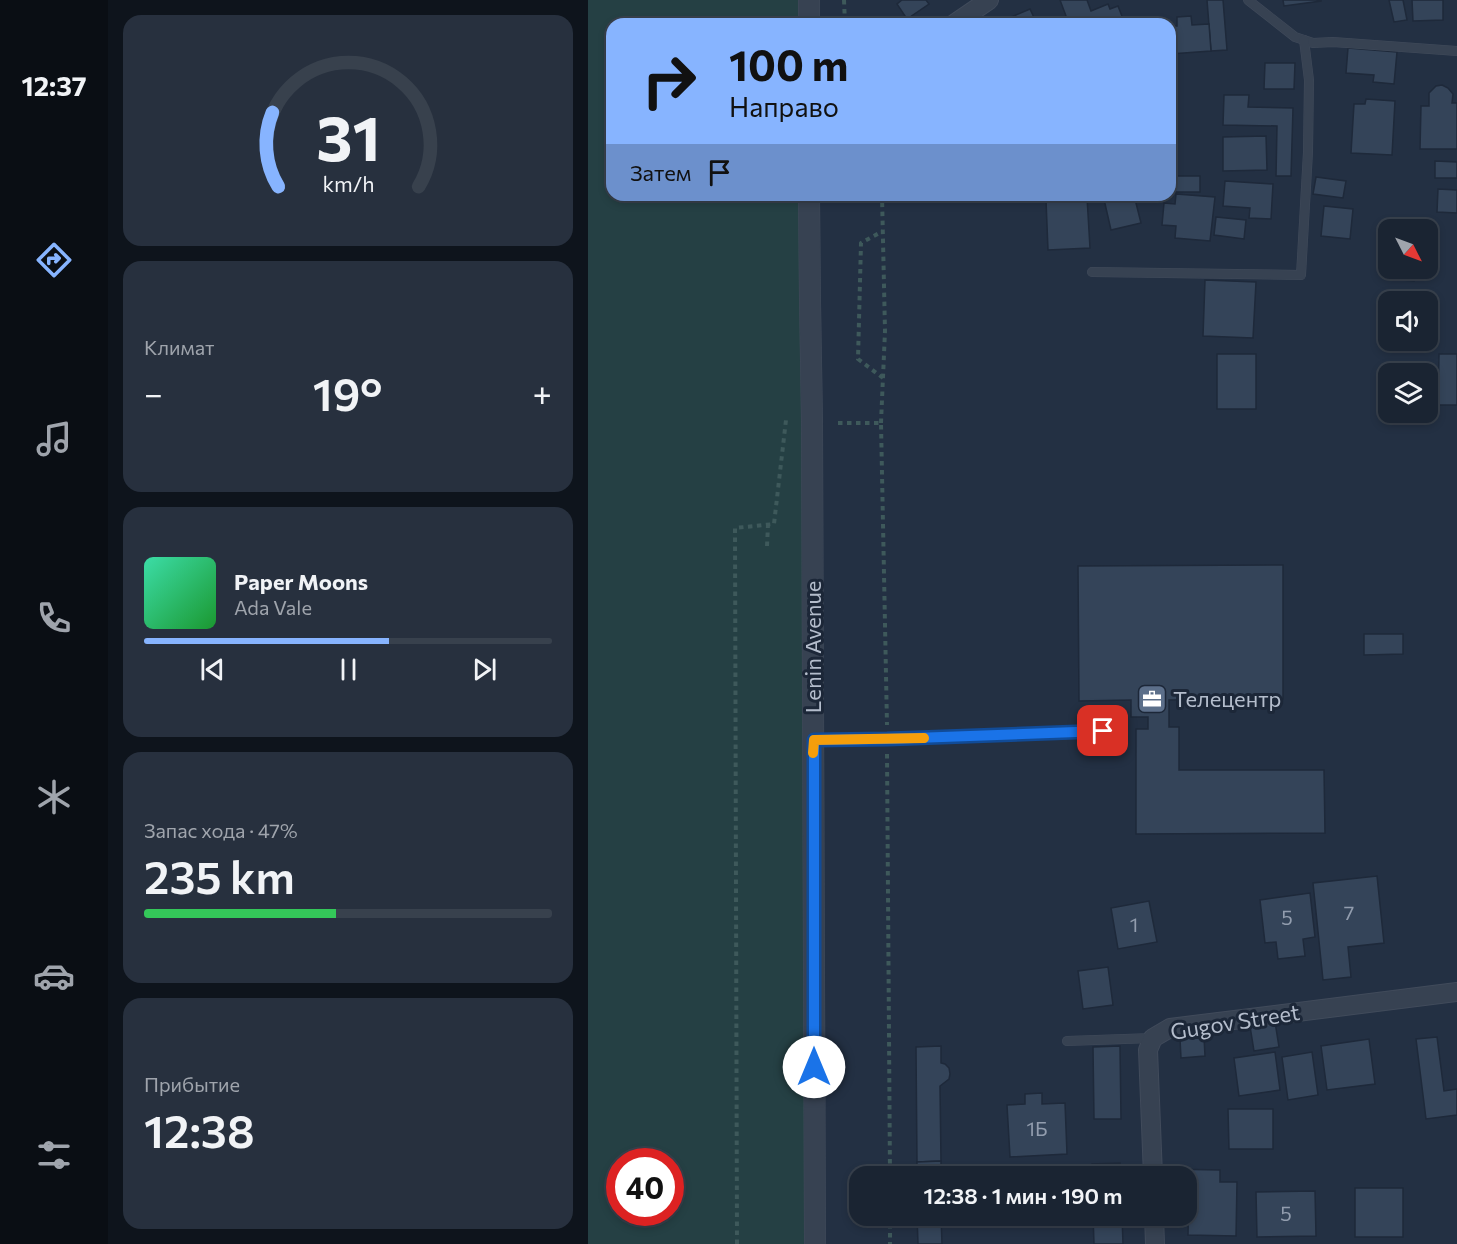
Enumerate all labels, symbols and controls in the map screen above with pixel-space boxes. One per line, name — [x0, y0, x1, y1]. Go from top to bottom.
text: 100 m — [729, 38, 849, 90]
icon: right — [630, 42, 708, 120]
text: 12:37 — [21, 69, 87, 102]
text: Направо — [729, 90, 839, 123]
text: 31 — [316, 99, 380, 175]
icon: arrive — [703, 156, 736, 189]
text: Затем — [630, 159, 691, 186]
text: km/h — [322, 171, 374, 197]
north arrow — [1378, 219, 1438, 279]
map controls — [1378, 219, 1438, 423]
icon: directions — [33, 239, 75, 281]
button: sound — [1378, 291, 1438, 351]
text: Климат — [144, 335, 214, 359]
button: layers — [1378, 363, 1438, 423]
text: 19° — [313, 365, 382, 420]
text: − — [144, 372, 163, 413]
text: + — [533, 372, 552, 413]
icon: music — [33, 418, 75, 460]
text: Paper Moons — [234, 568, 368, 595]
street label: Lenin Avenue — [799, 581, 826, 713]
text: Ada Vale — [234, 595, 312, 619]
icon: phone — [33, 597, 75, 639]
icon: previous — [196, 653, 229, 686]
icon: pause — [332, 653, 365, 686]
icon: next — [468, 653, 501, 686]
office icon: Телецентр — [1136, 683, 1168, 715]
place label: Телецентр — [1173, 685, 1281, 712]
pin — [1077, 705, 1128, 756]
icon: arrive — [1086, 714, 1119, 747]
icon: climate — [33, 776, 75, 818]
text: Запас хода · 47% — [144, 818, 298, 842]
text: 235 km — [144, 848, 295, 903]
house number: 7 — [1344, 900, 1354, 924]
house number: 5 — [1281, 905, 1293, 929]
house number: 1 — [1130, 912, 1138, 936]
icon: car — [33, 955, 75, 997]
street label: Gugov Street — [1168, 998, 1302, 1045]
position arrow — [782, 1035, 846, 1099]
text: Прибытие — [144, 1072, 240, 1096]
text: 12:38 — [144, 1102, 255, 1157]
house number: 1Б — [1026, 1116, 1048, 1140]
icon: filters — [33, 1134, 75, 1176]
speed limit sign: 40 — [606, 1148, 684, 1226]
text: 12:38 · 1 мин · 190 m — [924, 1182, 1122, 1209]
house number: 5 — [1280, 1201, 1292, 1225]

